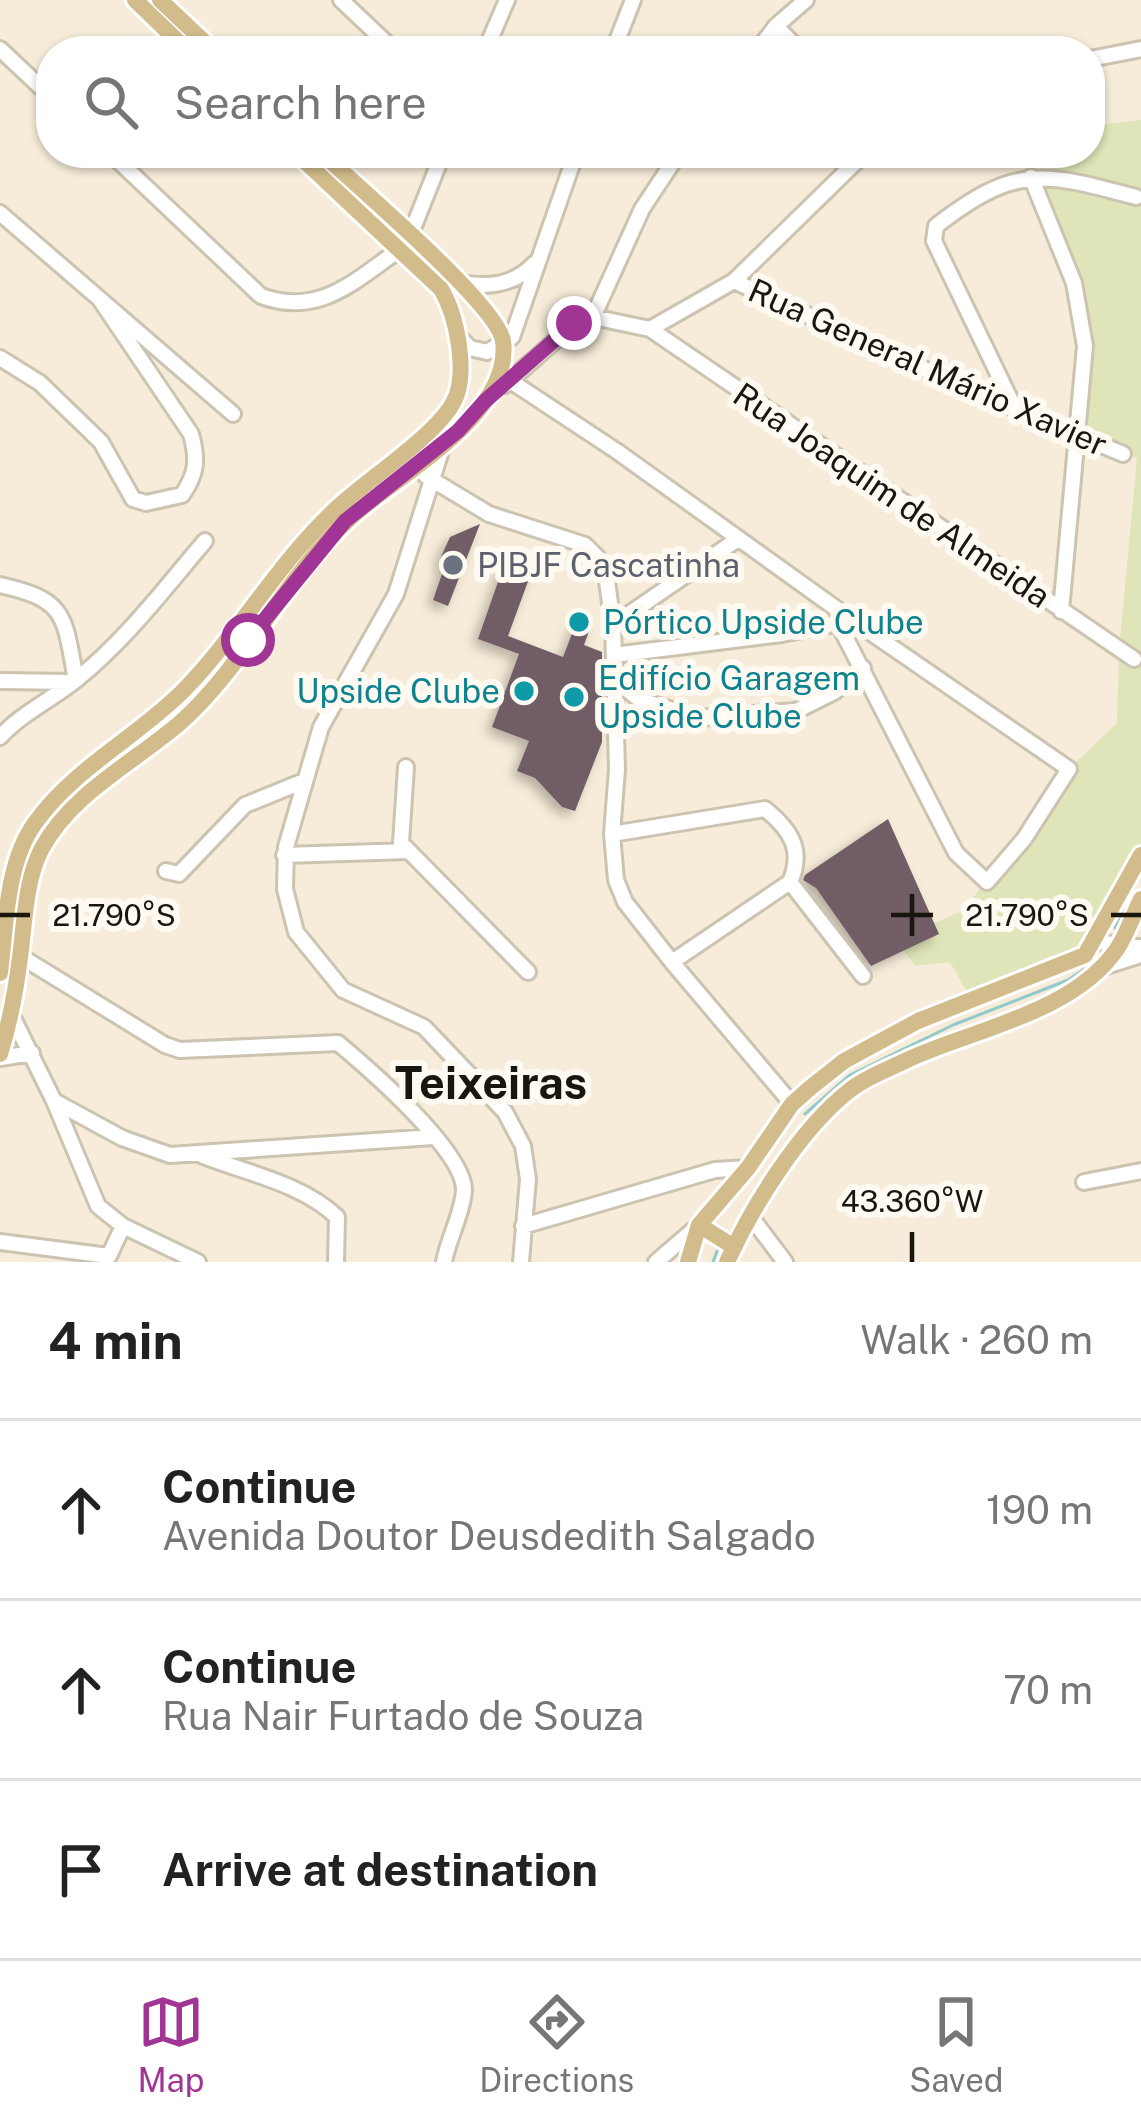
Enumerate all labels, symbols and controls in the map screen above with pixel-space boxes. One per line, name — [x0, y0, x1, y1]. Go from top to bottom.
search box — [36, 36, 1105, 168]
icon: search — [78, 69, 144, 135]
text: Search here — [174, 76, 427, 129]
street label: Rua General Mário Xavier — [743, 271, 1113, 463]
route end — [547, 296, 601, 350]
street label: Rua Joaquim de Almeida — [727, 375, 1057, 615]
place label: PIBJF Cascatinha — [477, 546, 740, 584]
marker: PIBJF Cascatinha — [440, 552, 466, 578]
place label: Pórtico Upside Clube — [603, 603, 924, 641]
marker: Pórtico Upside Clube — [566, 609, 592, 635]
route start — [221, 613, 275, 667]
place label: Edifício Garagem Upside Clube — [598, 659, 860, 735]
place label: Upside Clube — [296, 672, 500, 710]
marker: Upside Clube — [511, 678, 537, 704]
marker: Edifício Garagem Upside Clube — [561, 684, 587, 710]
text: 21.790°S — [52, 897, 176, 933]
text: 21.790°S — [965, 897, 1089, 933]
district label: Teixeiras — [395, 1056, 587, 1109]
text: 43.360°W — [841, 1183, 983, 1219]
text: 4 min — [48, 1311, 183, 1370]
text: Walk · 260 m — [860, 1317, 1093, 1363]
text: Continue — [162, 1460, 356, 1513]
icon: ahead — [48, 1477, 114, 1543]
text: 190 m — [986, 1487, 1093, 1533]
text: Avenida Doutor Deusdedith Salgado — [162, 1513, 816, 1559]
text: Continue — [162, 1640, 356, 1693]
icon: ahead — [48, 1657, 114, 1723]
text: 70 m — [1003, 1667, 1093, 1713]
text: Rua Nair Furtado de Souza — [162, 1693, 644, 1739]
icon: arrive — [48, 1837, 114, 1903]
text: Arrive at destination — [162, 1843, 598, 1896]
tab: Map — [137, 1989, 204, 2099]
tab: Directions — [479, 1989, 634, 2099]
tab: Saved — [909, 1989, 1004, 2099]

